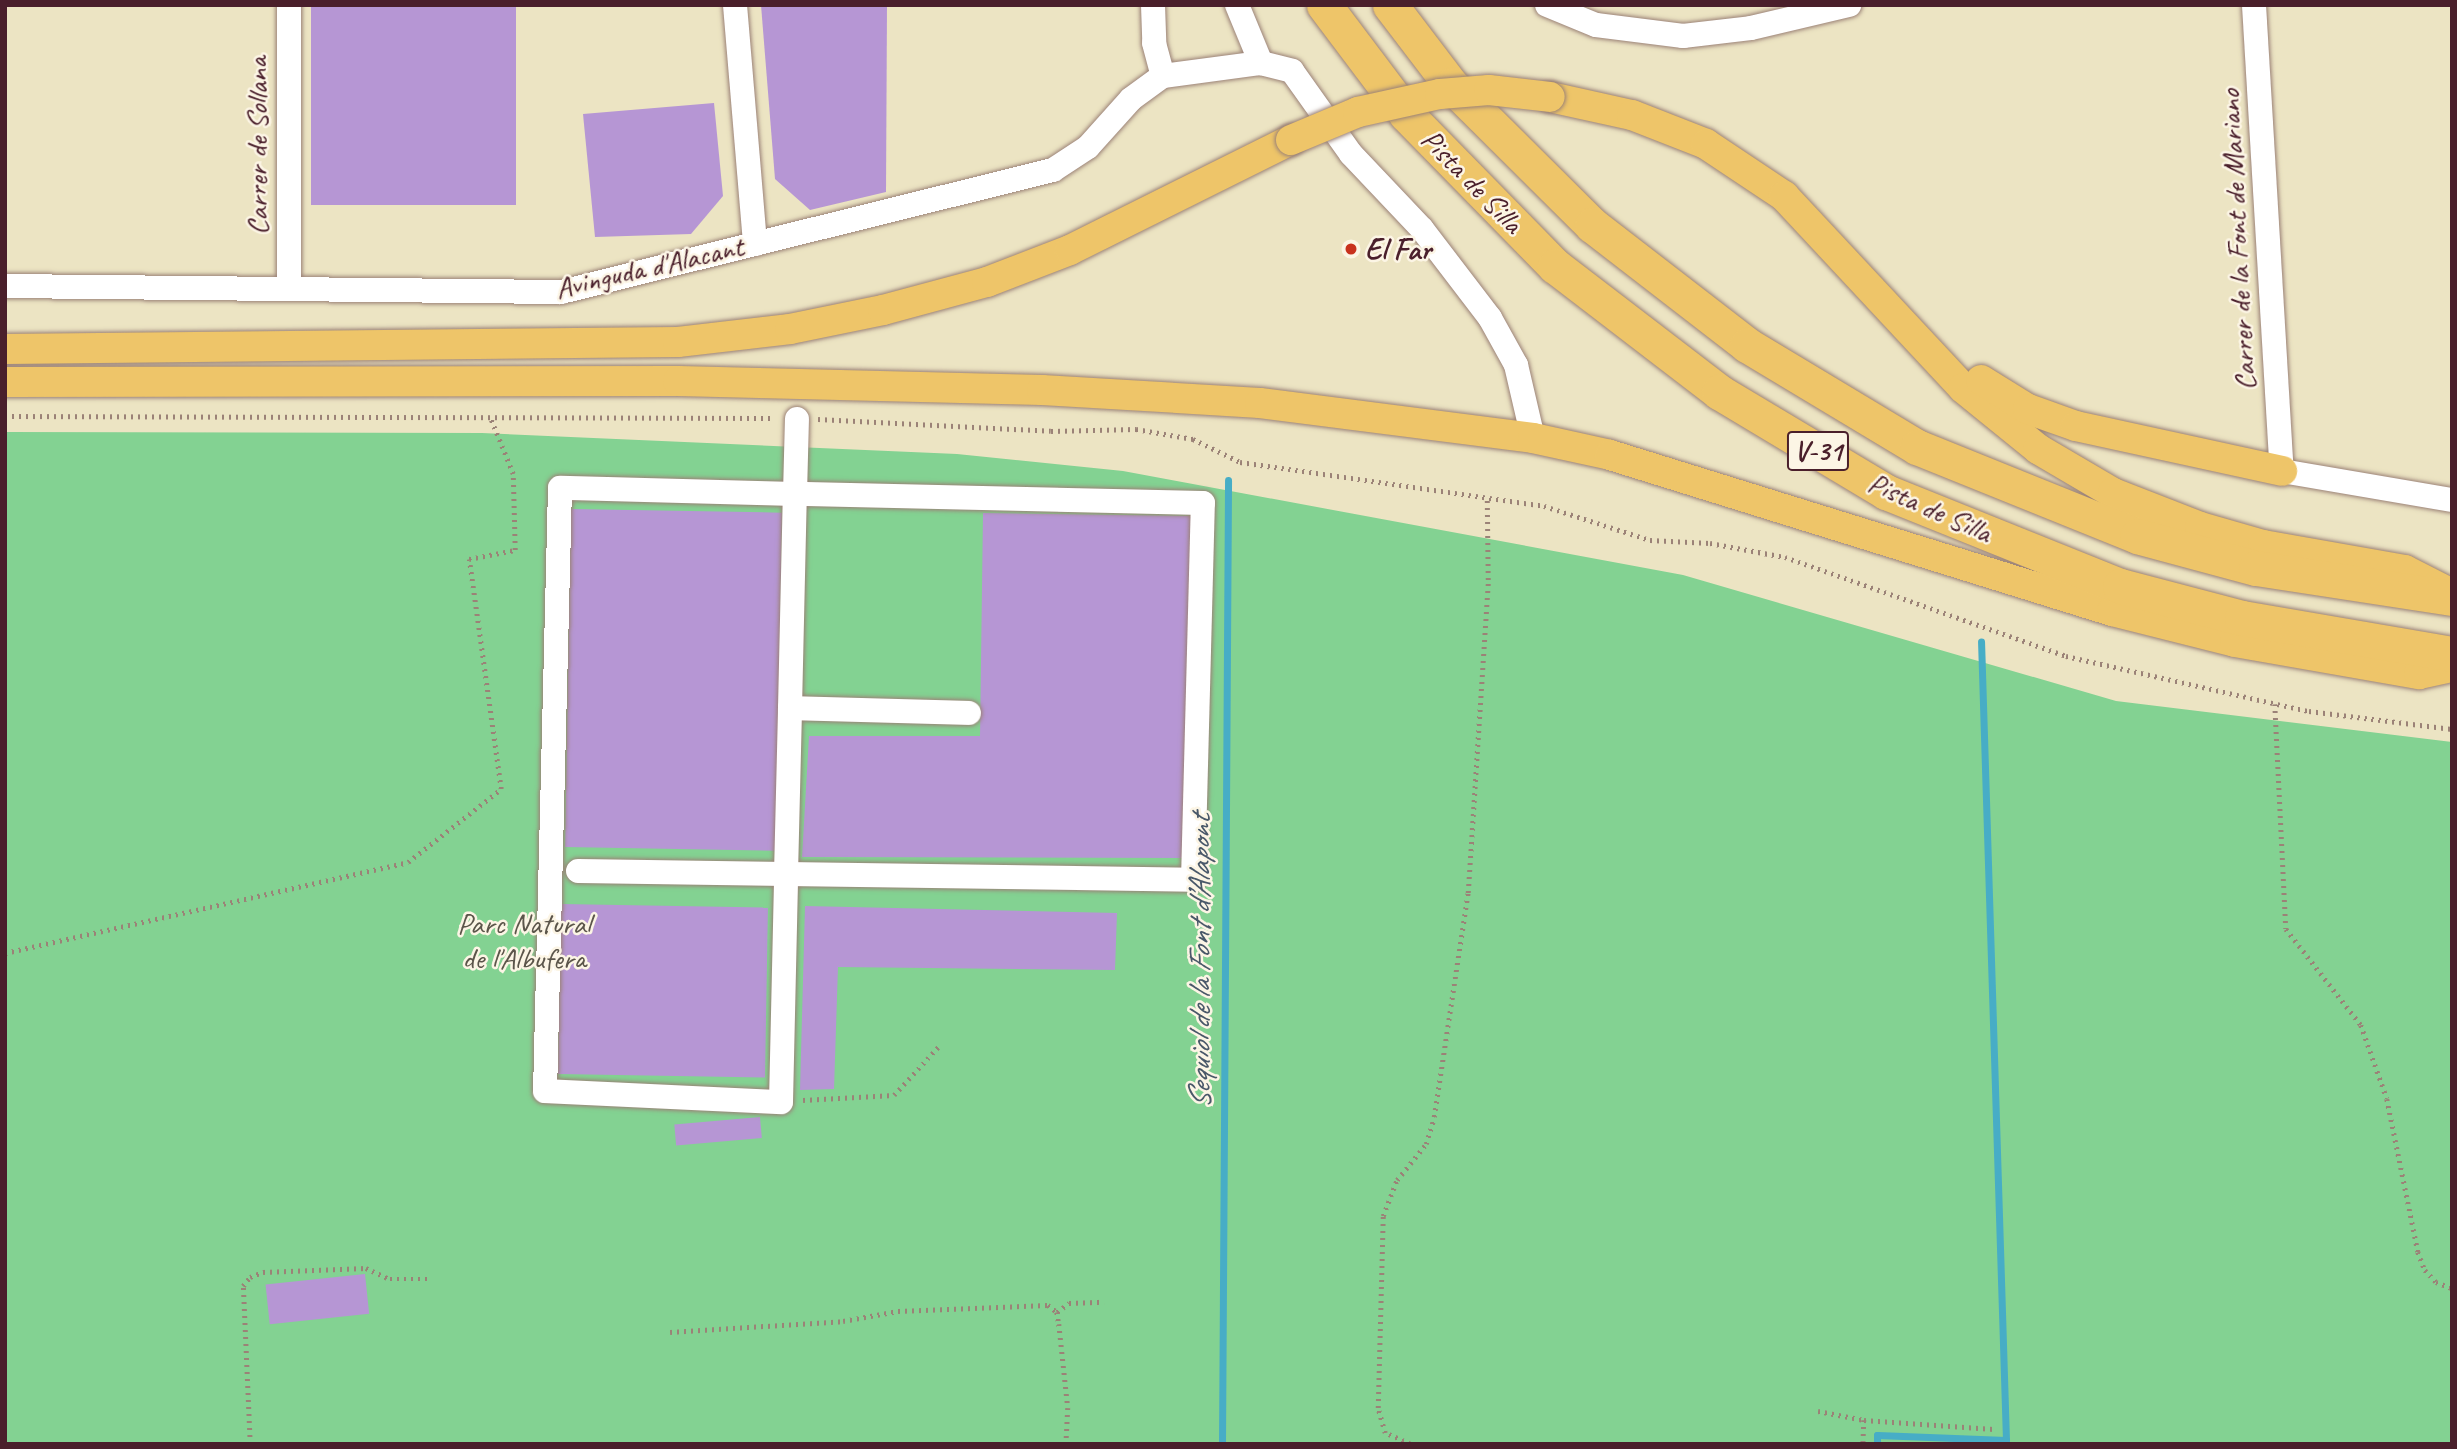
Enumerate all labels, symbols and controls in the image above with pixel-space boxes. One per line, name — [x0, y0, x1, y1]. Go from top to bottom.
street label: Carrer de Sollana — [239, 57, 275, 235]
street label: Carrer de la Font de Mariano — [2211, 88, 2263, 392]
street label: Pista de Silla — [1414, 121, 1530, 241]
street label: Avinguda d'Alacant — [551, 228, 747, 306]
place label: El Far — [1365, 231, 1431, 267]
marker: El Far — [1343, 241, 1359, 257]
road number: V-31 — [1786, 426, 1850, 476]
street label: Pista de Silla — [1863, 464, 1997, 550]
water label: Sequiol de la Font d’Alapont — [1181, 814, 1219, 1110]
park label: Parc Natural de l'Albufera — [457, 905, 591, 976]

